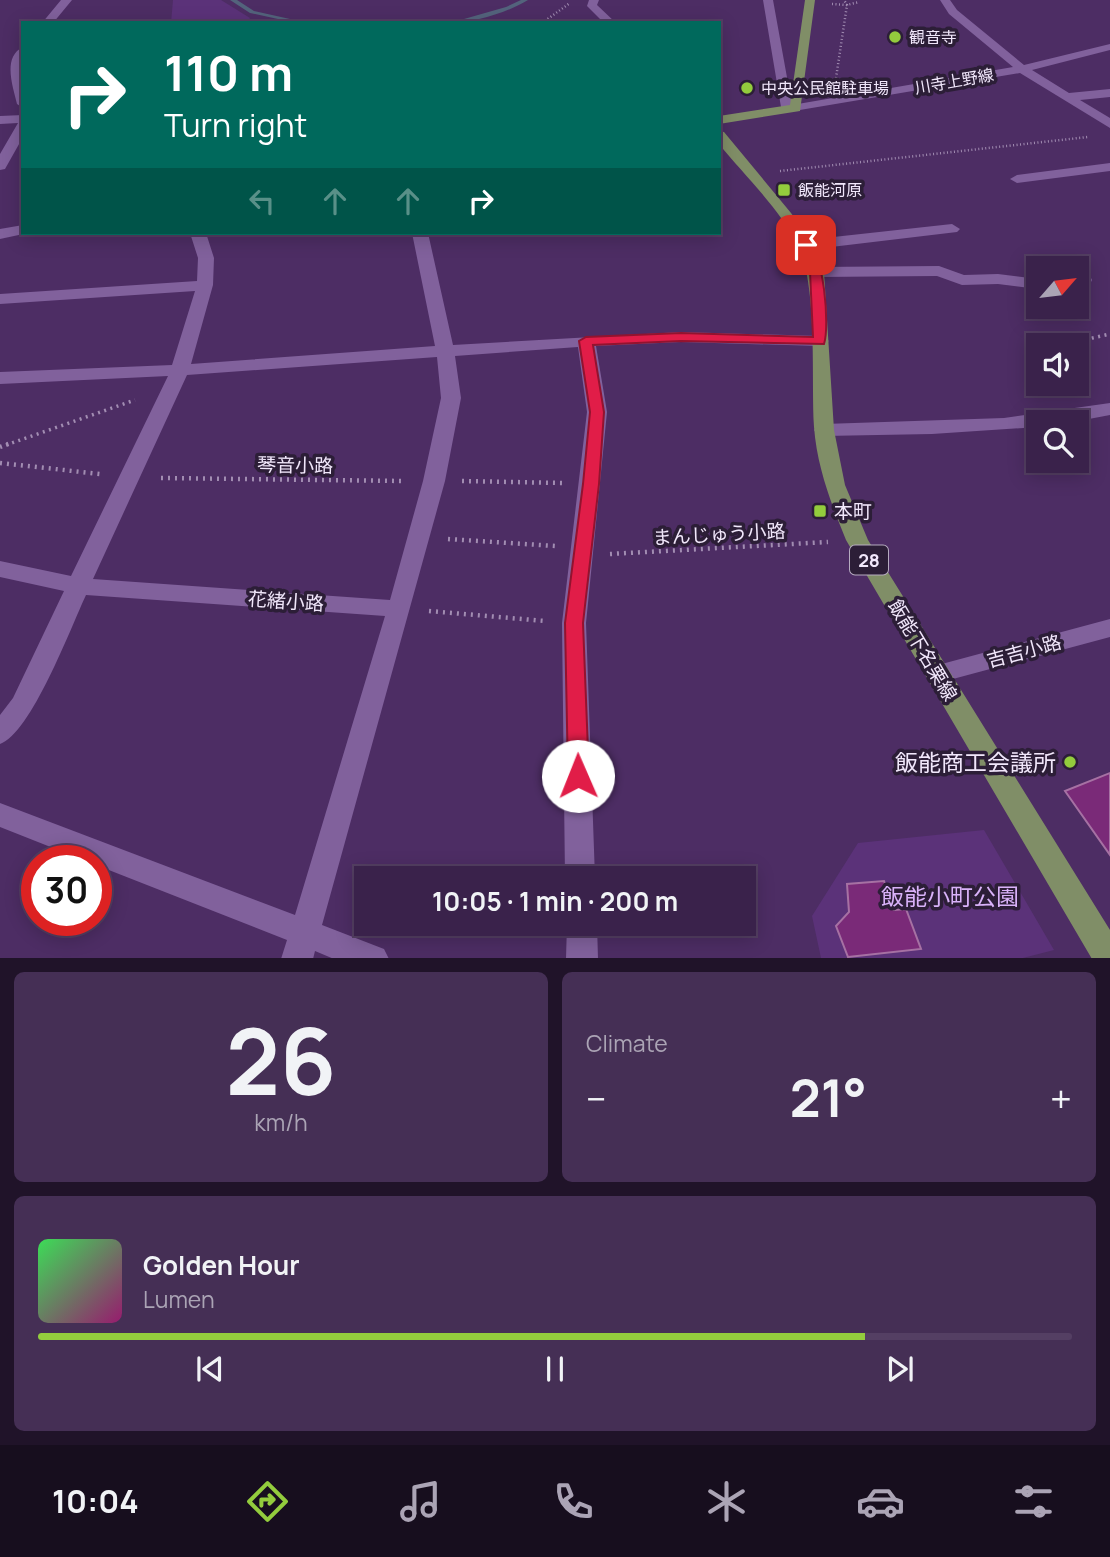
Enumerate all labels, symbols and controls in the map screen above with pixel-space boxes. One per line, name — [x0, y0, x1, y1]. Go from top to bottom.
place label: 観音寺 — [909, 26, 957, 48]
marker: 観音寺 — [887, 29, 903, 45]
text: 110 m — [164, 39, 293, 106]
icon: right — [49, 49, 140, 140]
street label: 川寺上野線 — [913, 63, 995, 99]
place label: 中央公民館駐車場 — [761, 77, 889, 99]
marker: 中央公民館駐車場 — [739, 80, 755, 96]
text: Turn right — [164, 103, 307, 147]
place label: 飯能河原 — [798, 179, 862, 201]
icon: left — [243, 182, 281, 220]
icon: ahead — [316, 182, 354, 220]
icon: ahead — [389, 182, 427, 220]
icon: right — [462, 182, 500, 220]
marker: 飯能河原 — [776, 182, 792, 198]
pin — [776, 215, 836, 275]
icon: arrive — [787, 226, 825, 264]
north arrow — [1026, 256, 1088, 318]
map controls — [1026, 256, 1089, 473]
button: sound — [1026, 333, 1089, 396]
button: search — [1026, 410, 1089, 473]
street label: 琴音小路 — [257, 451, 333, 479]
place label: 本町 — [834, 498, 872, 524]
marker: 本町 — [812, 503, 828, 519]
street label: まんじゅう小路 — [652, 518, 786, 550]
road number: 28 — [850, 546, 888, 574]
street label: 花緒小路 — [247, 585, 325, 617]
street label: 飯能下名栗線 — [882, 594, 964, 706]
street label: 吉吉小路 — [984, 629, 1064, 673]
position arrow — [541, 739, 615, 813]
place label: 飯能商工会議所 — [895, 746, 1056, 778]
marker: 飯能商工会議所 — [1062, 754, 1078, 770]
speed limit sign: 30 — [21, 845, 112, 936]
park label: 飯能小町公園 — [881, 880, 1019, 912]
text: 10:05 · 1 min · 200 m — [432, 883, 678, 919]
text: 26 — [226, 998, 336, 1122]
text: Climate — [586, 1027, 668, 1059]
text: 21° — [790, 1062, 867, 1133]
text: − — [586, 1072, 607, 1124]
text: + — [1050, 1072, 1072, 1124]
text: km/h — [254, 1106, 308, 1138]
text: Golden Hour — [143, 1247, 300, 1283]
text: Lumen — [143, 1283, 215, 1315]
icon: previous — [191, 1350, 229, 1388]
icon: pause — [536, 1350, 574, 1388]
icon: next — [881, 1350, 919, 1388]
icon: directions — [243, 1477, 292, 1526]
icon: music — [396, 1477, 445, 1526]
icon: phone — [549, 1477, 598, 1526]
icon: climate — [702, 1477, 751, 1526]
icon: car — [856, 1477, 905, 1526]
icon: filters — [1009, 1477, 1058, 1526]
text: 10:04 — [52, 1479, 139, 1523]

